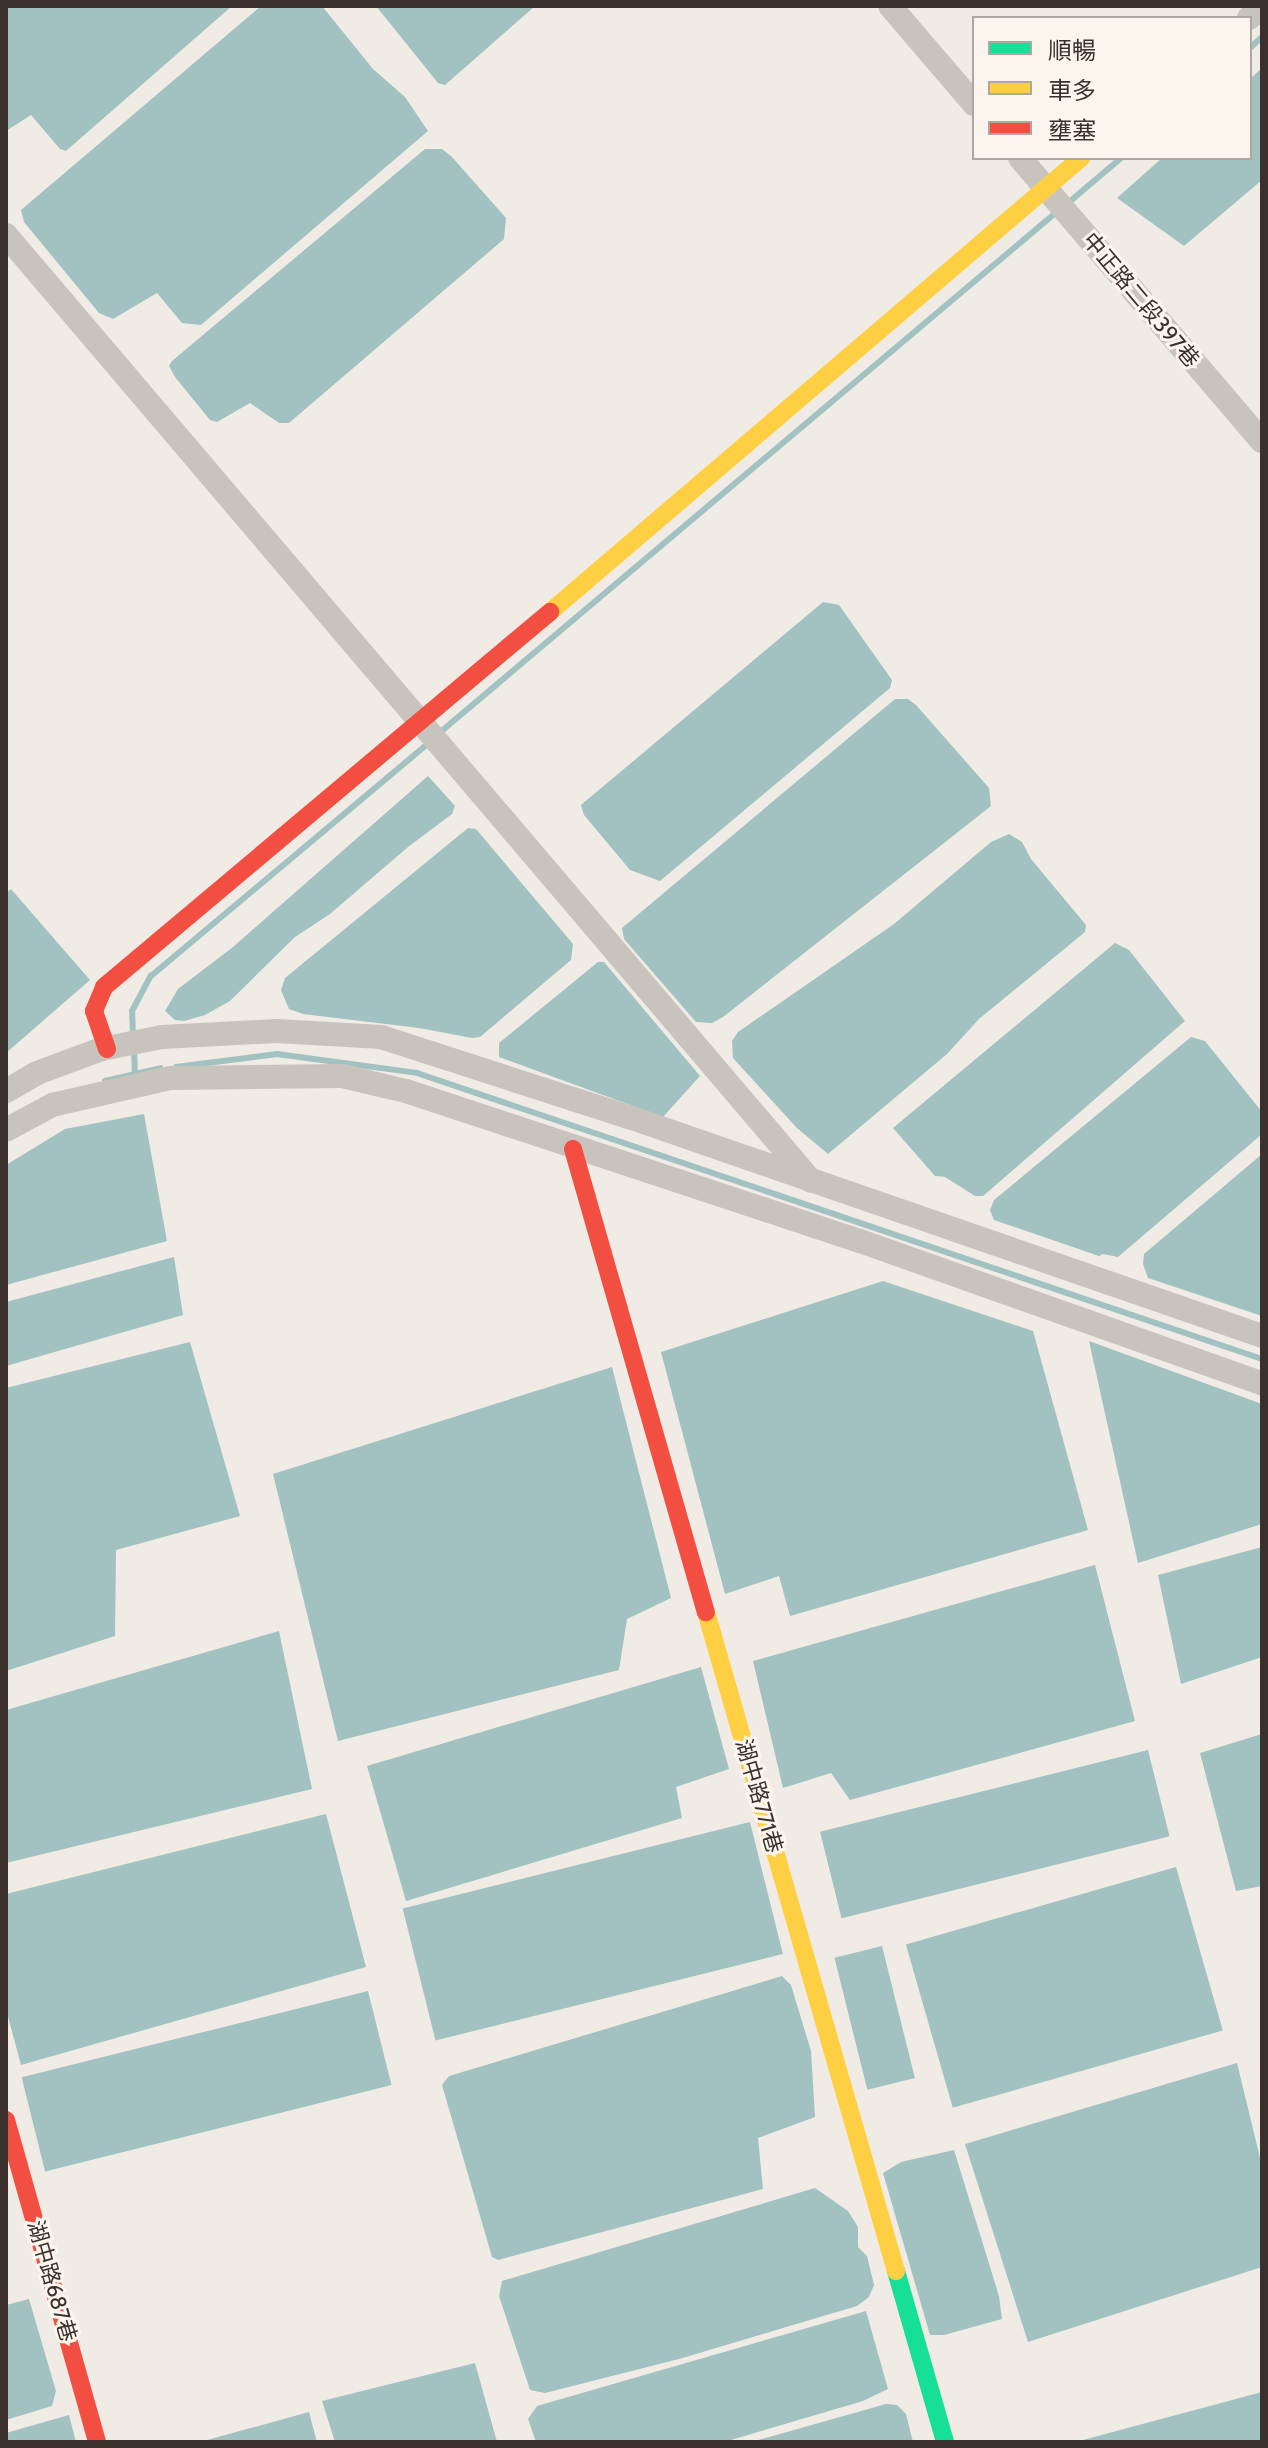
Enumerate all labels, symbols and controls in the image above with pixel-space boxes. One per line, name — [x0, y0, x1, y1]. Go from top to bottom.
legend — [972, 16, 1252, 160]
text: 順暢 — [1048, 36, 1096, 65]
text: 車多 — [1048, 76, 1096, 105]
text: 壅塞 — [1048, 116, 1096, 145]
street label: 中正路二段397巷 — [1077, 227, 1205, 373]
street label: 湖中路771巷 — [730, 1736, 788, 1856]
street label: 湖中路687巷 — [22, 2217, 82, 2345]

